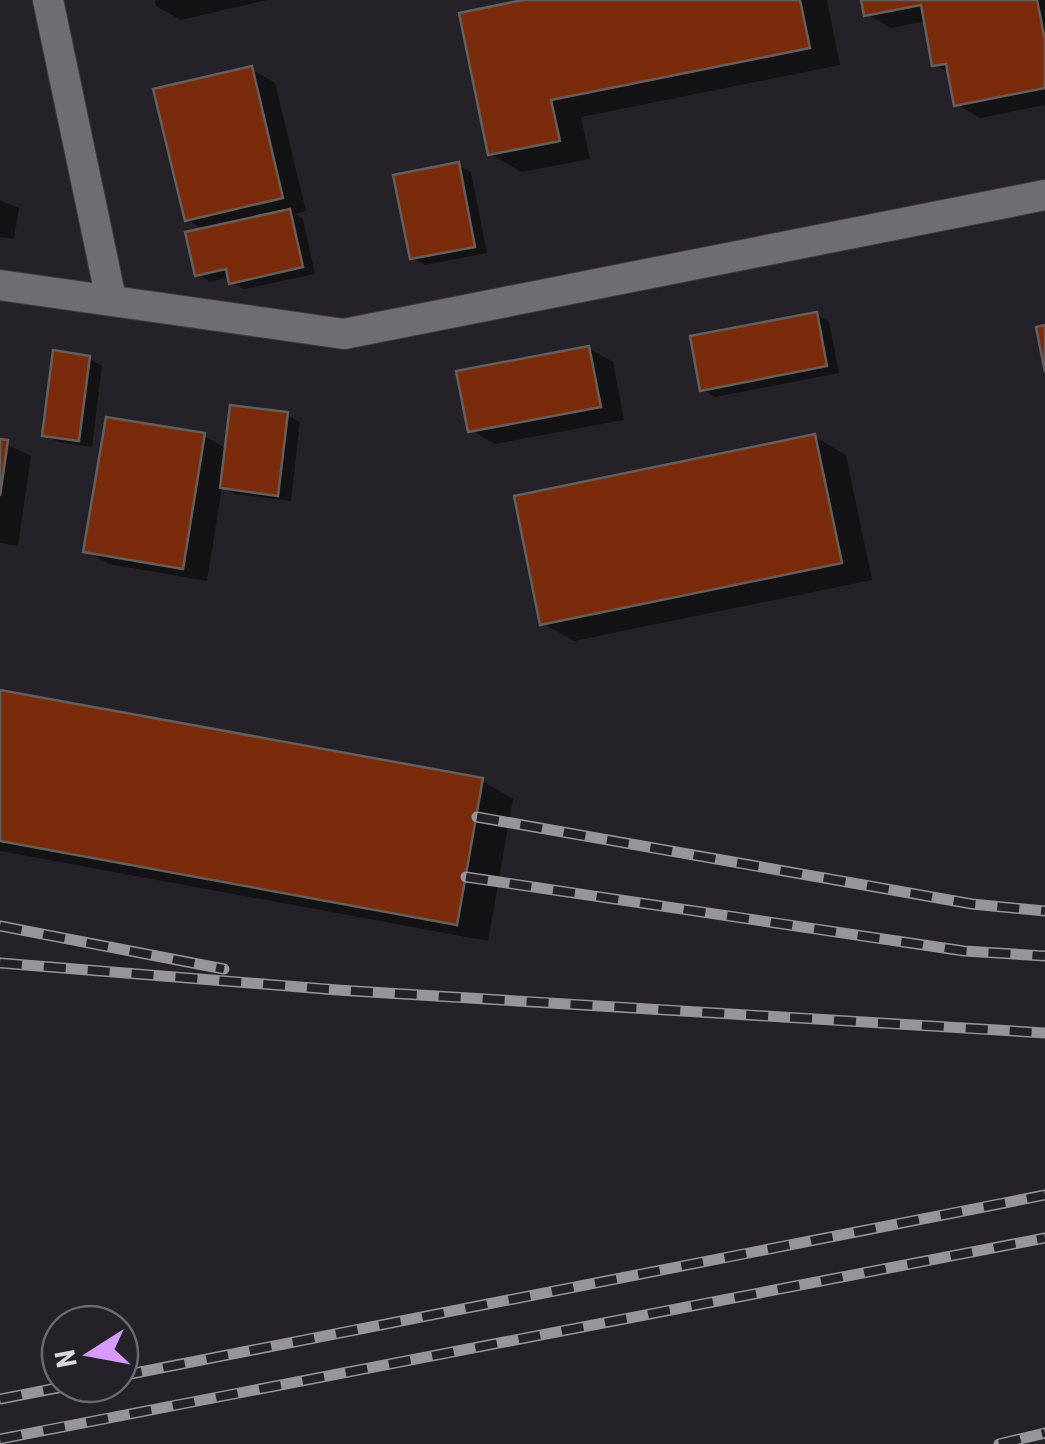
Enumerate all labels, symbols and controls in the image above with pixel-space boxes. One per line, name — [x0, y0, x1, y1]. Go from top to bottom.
north arrow — [40, 1304, 140, 1404]
text: N — [48, 1347, 84, 1370]

